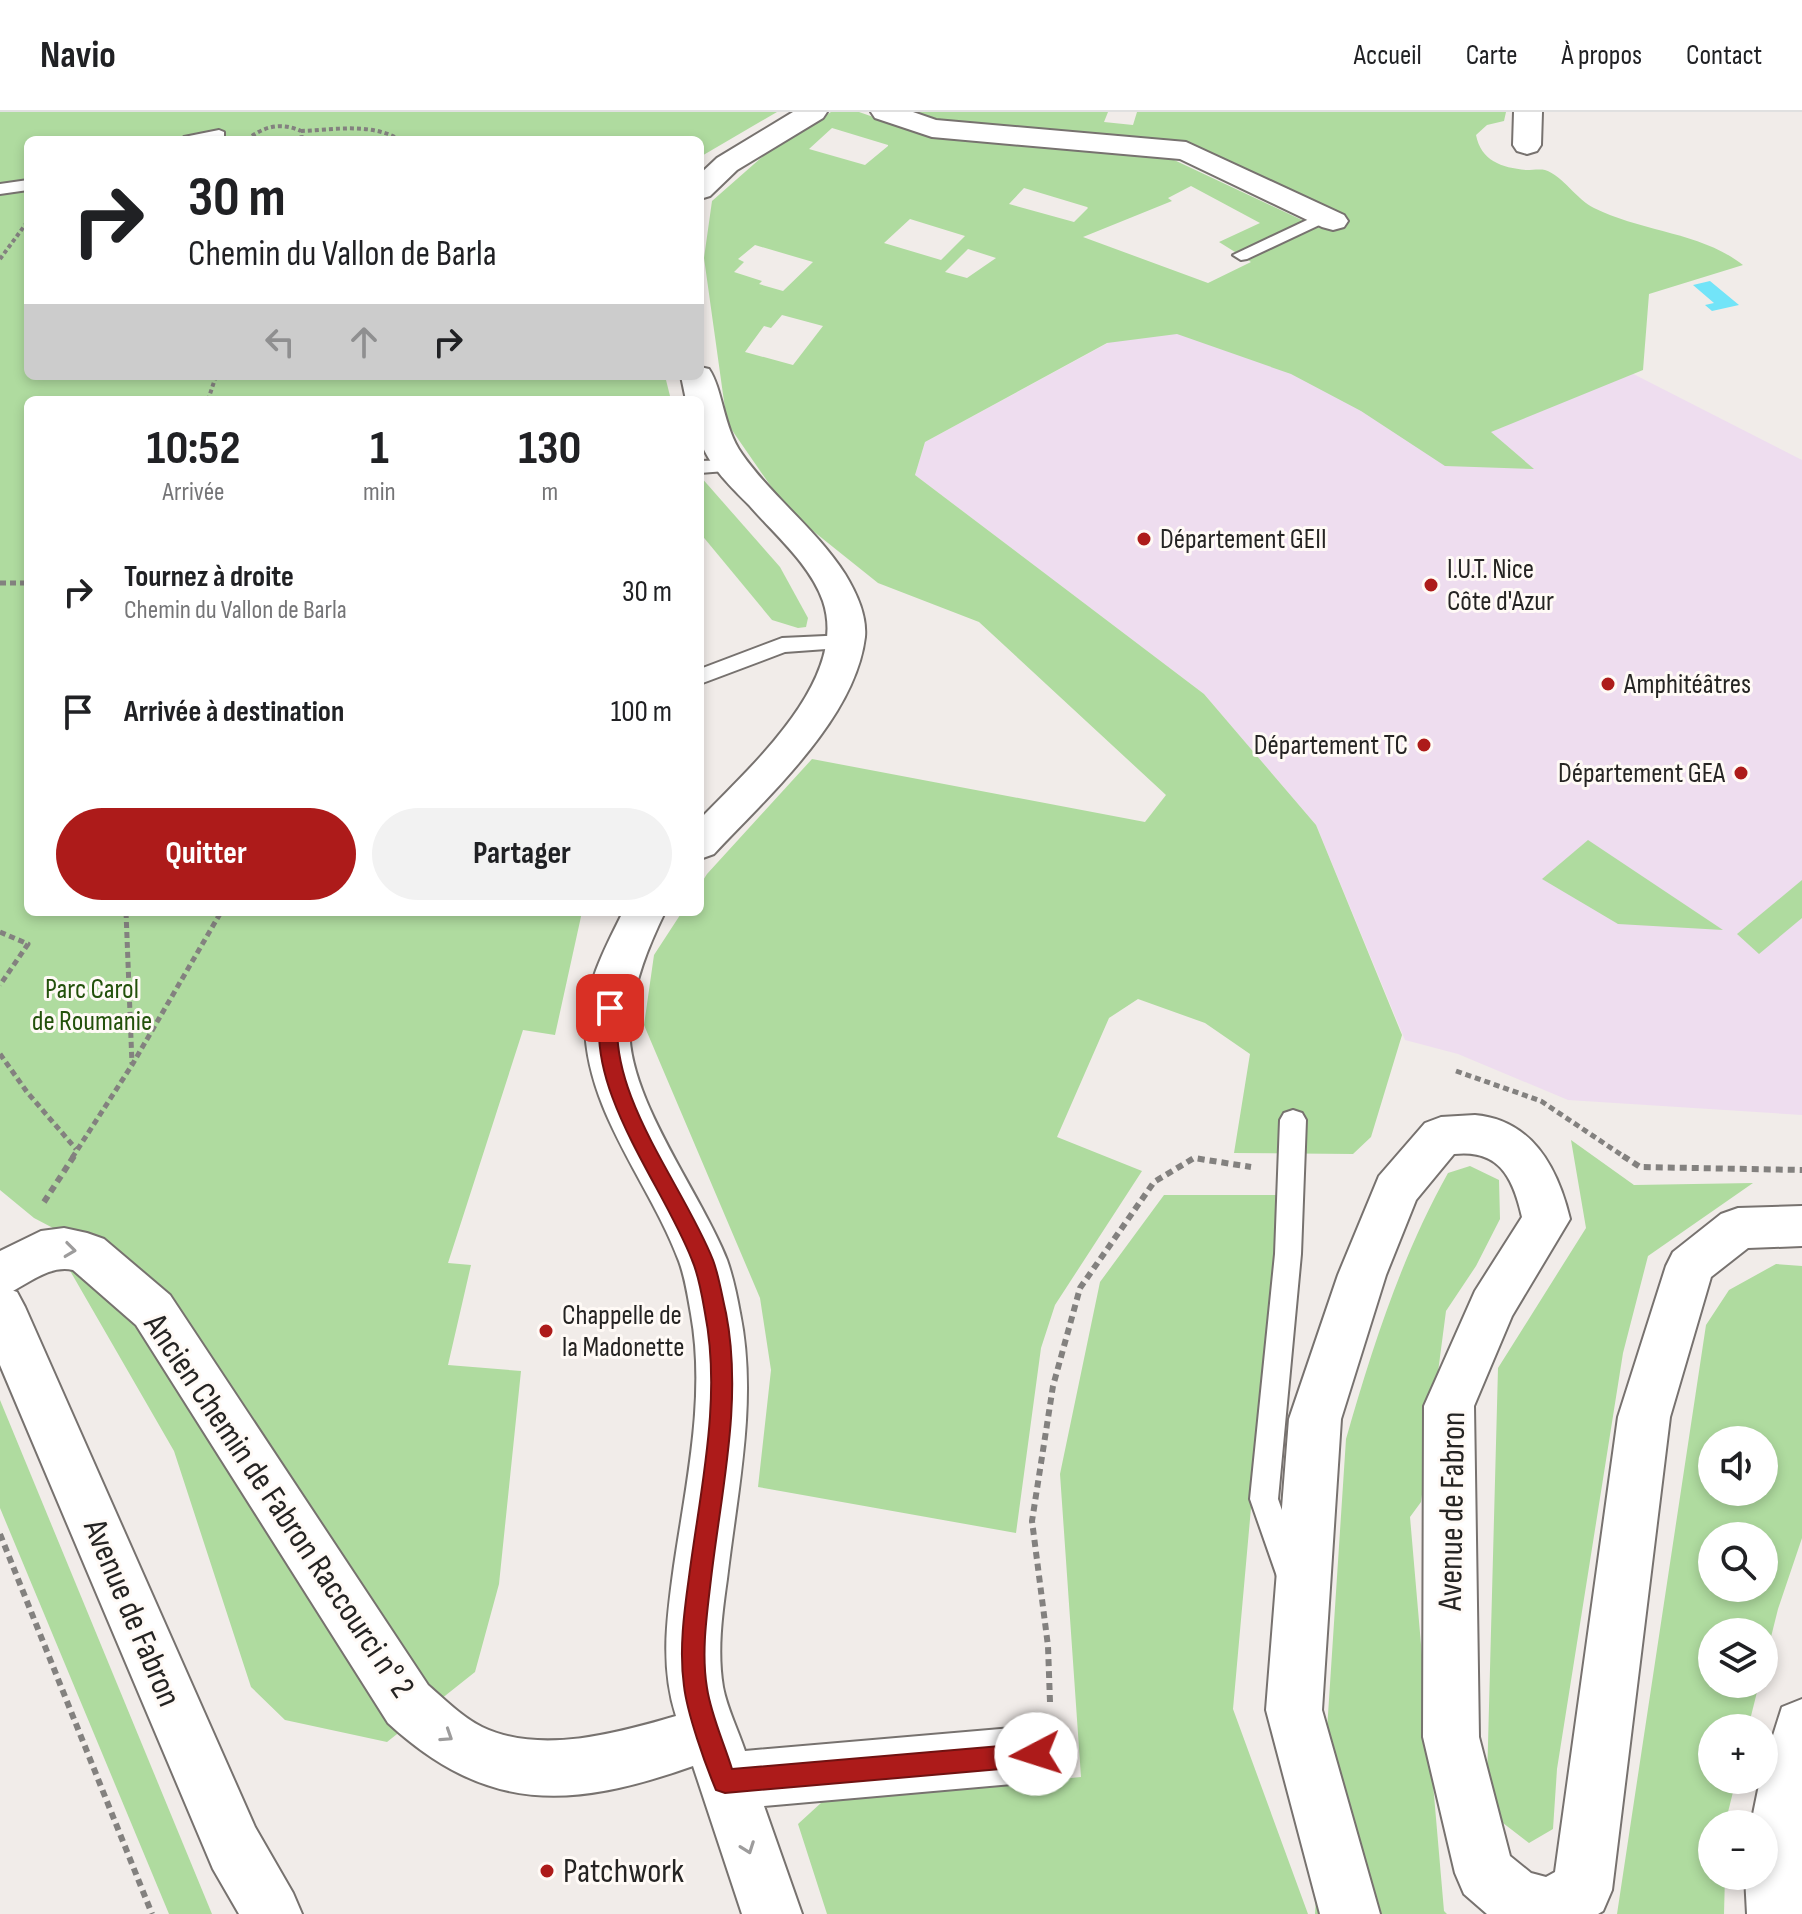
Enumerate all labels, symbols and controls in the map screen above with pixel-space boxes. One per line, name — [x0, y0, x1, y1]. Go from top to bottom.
text: Navio — [40, 33, 116, 78]
text: Accueil — [1354, 39, 1422, 72]
text: Carte — [1466, 39, 1518, 72]
text: À propos — [1562, 39, 1642, 72]
text: Contact — [1686, 39, 1762, 72]
text: 30 m — [188, 165, 286, 232]
icon: right — [56, 168, 160, 272]
text: Chemin du Vallon de Barla — [188, 233, 497, 276]
icon: left — [258, 320, 302, 364]
icon: ahead — [342, 320, 386, 364]
icon: right — [426, 320, 470, 364]
text: 10:52 — [147, 420, 240, 477]
text: 1 — [370, 420, 389, 477]
text: 130 — [518, 420, 581, 477]
text: Arrivée — [162, 477, 225, 508]
text: min — [363, 477, 396, 508]
text: m — [541, 477, 558, 508]
place label: Département GEII — [1160, 523, 1327, 556]
marker: Département GEII — [1135, 530, 1153, 548]
place label: I.U.T. Nice Côte d'Azur — [1447, 553, 1554, 618]
text: Tournez à droite — [124, 559, 294, 595]
icon: right — [56, 570, 100, 614]
text: 30 m — [622, 574, 672, 610]
marker: I.U.T. Nice Côte d'Azur — [1422, 576, 1440, 594]
text: Chemin du Vallon de Barla — [124, 595, 347, 626]
place label: Amphitéâtres — [1623, 668, 1751, 701]
marker: Amphitéâtres — [1599, 675, 1617, 693]
icon: arrive — [56, 690, 100, 734]
text: Arrivée à destination — [124, 694, 344, 730]
text: 100 m — [611, 694, 672, 730]
place label: Département TC — [1254, 729, 1408, 762]
marker: Département TC — [1415, 736, 1433, 754]
place label: Département GEA — [1558, 757, 1726, 790]
marker: Département GEA — [1732, 764, 1750, 782]
button: Quitter — [56, 808, 356, 900]
button: Partager — [372, 808, 672, 900]
park label: Parc Carol de Roumanie — [32, 973, 152, 1038]
pin — [576, 974, 644, 1042]
icon: arrive — [588, 986, 632, 1030]
one-way arrow — [64, 1242, 77, 1259]
place label: Chappelle de la Madonette — [562, 1299, 684, 1364]
street label: Ancien Chemin de Fabron Raccourci n° 2 — [134, 1305, 423, 1706]
marker: Chappelle de la Madonette — [537, 1322, 555, 1340]
street label: Avenue de Fabron — [1430, 1411, 1474, 1612]
map controls — [1698, 1426, 1778, 1890]
button: sound — [1698, 1426, 1778, 1506]
street label: Avenue de Fabron — [74, 1512, 190, 1713]
button: search — [1698, 1522, 1778, 1602]
button: layers — [1698, 1618, 1778, 1698]
position arrow — [994, 1712, 1078, 1796]
button: + — [1698, 1714, 1778, 1794]
one-way arrow — [438, 1726, 453, 1741]
button: − — [1698, 1810, 1778, 1890]
one-way arrow — [739, 1840, 755, 1854]
place label: Patchwork — [563, 1851, 684, 1892]
marker: Patchwork — [538, 1862, 556, 1880]

